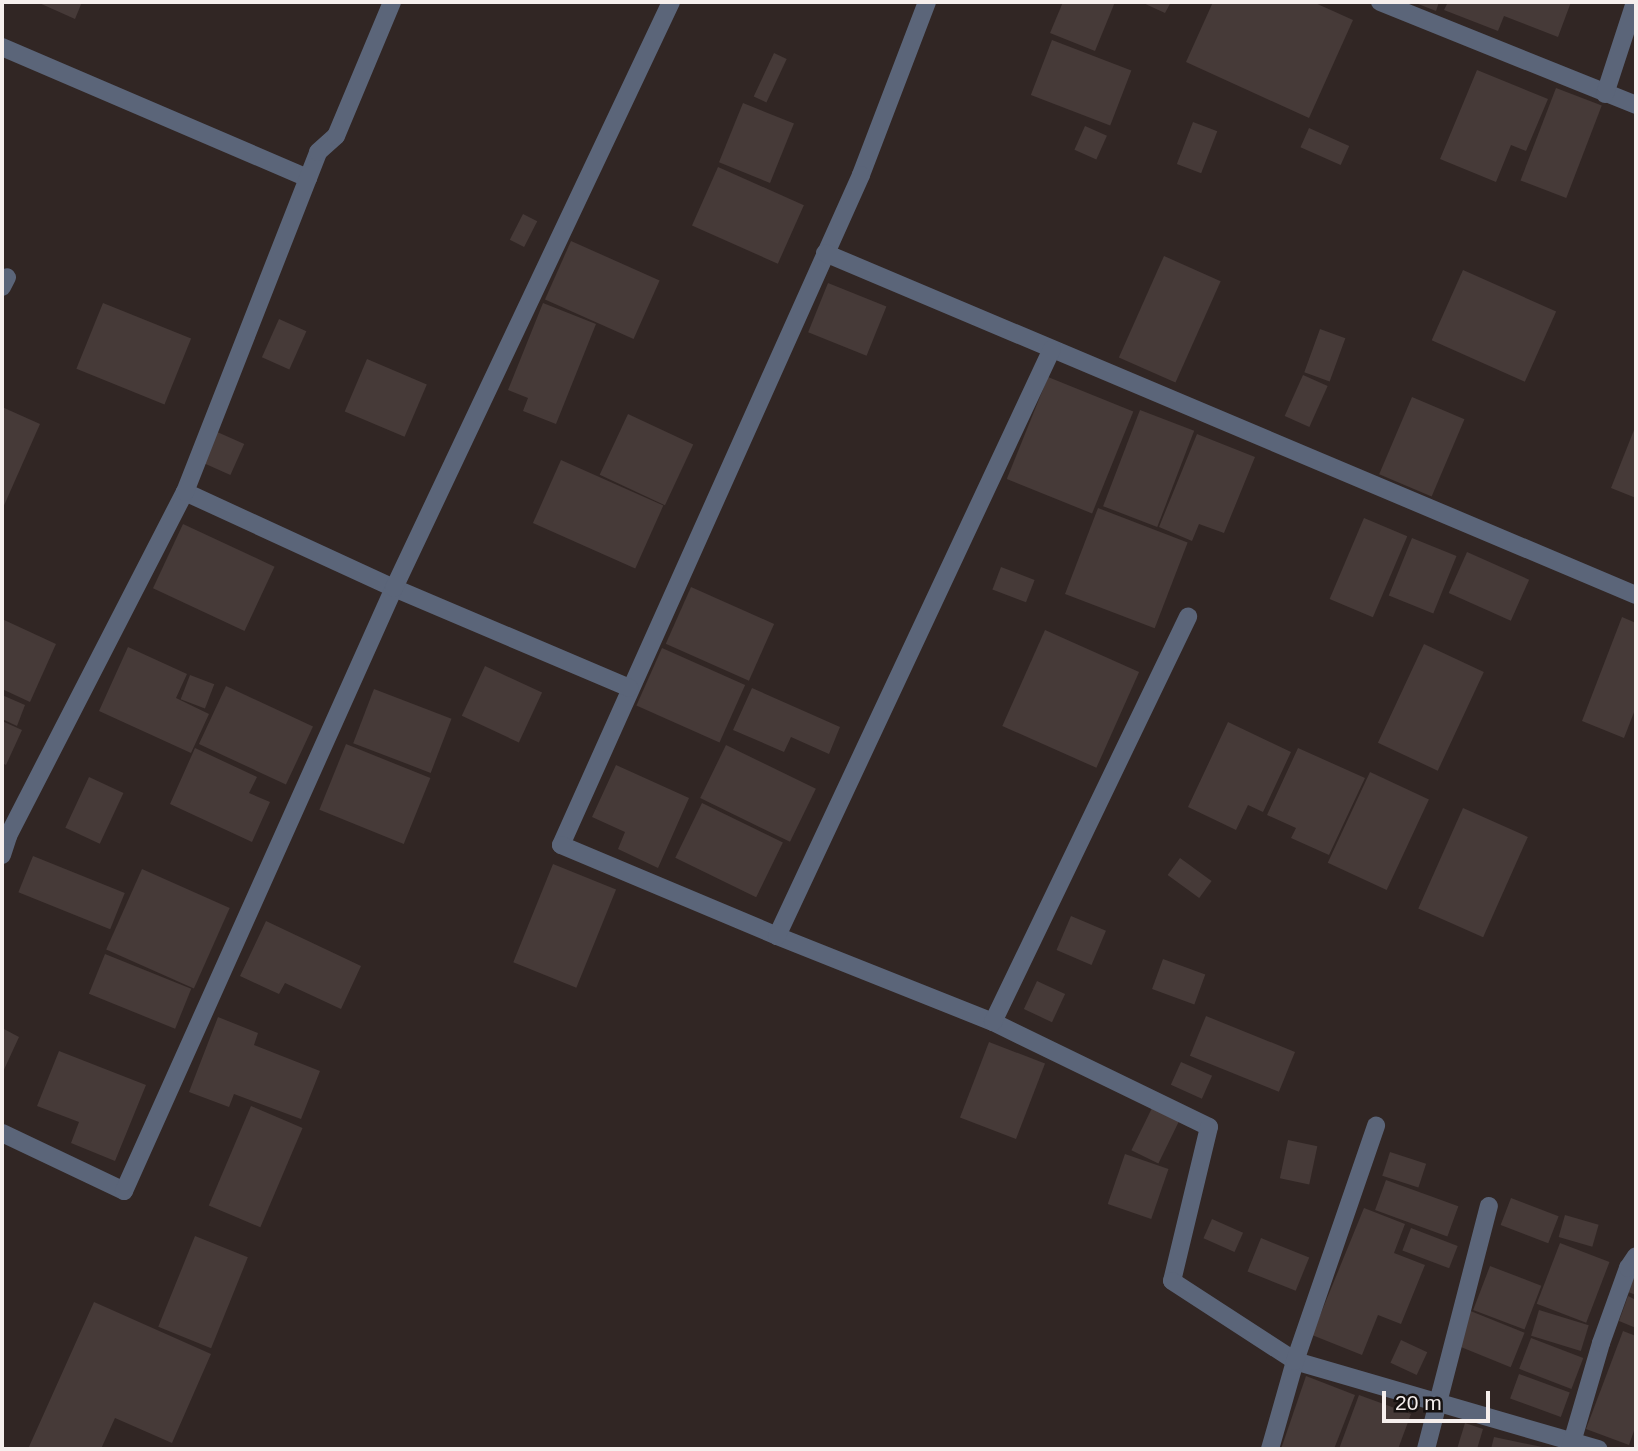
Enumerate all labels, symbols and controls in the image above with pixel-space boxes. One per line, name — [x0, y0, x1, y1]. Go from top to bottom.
scale bar — [1386, 1378, 1494, 1422]
text: 20 m — [1395, 1391, 1442, 1414]

